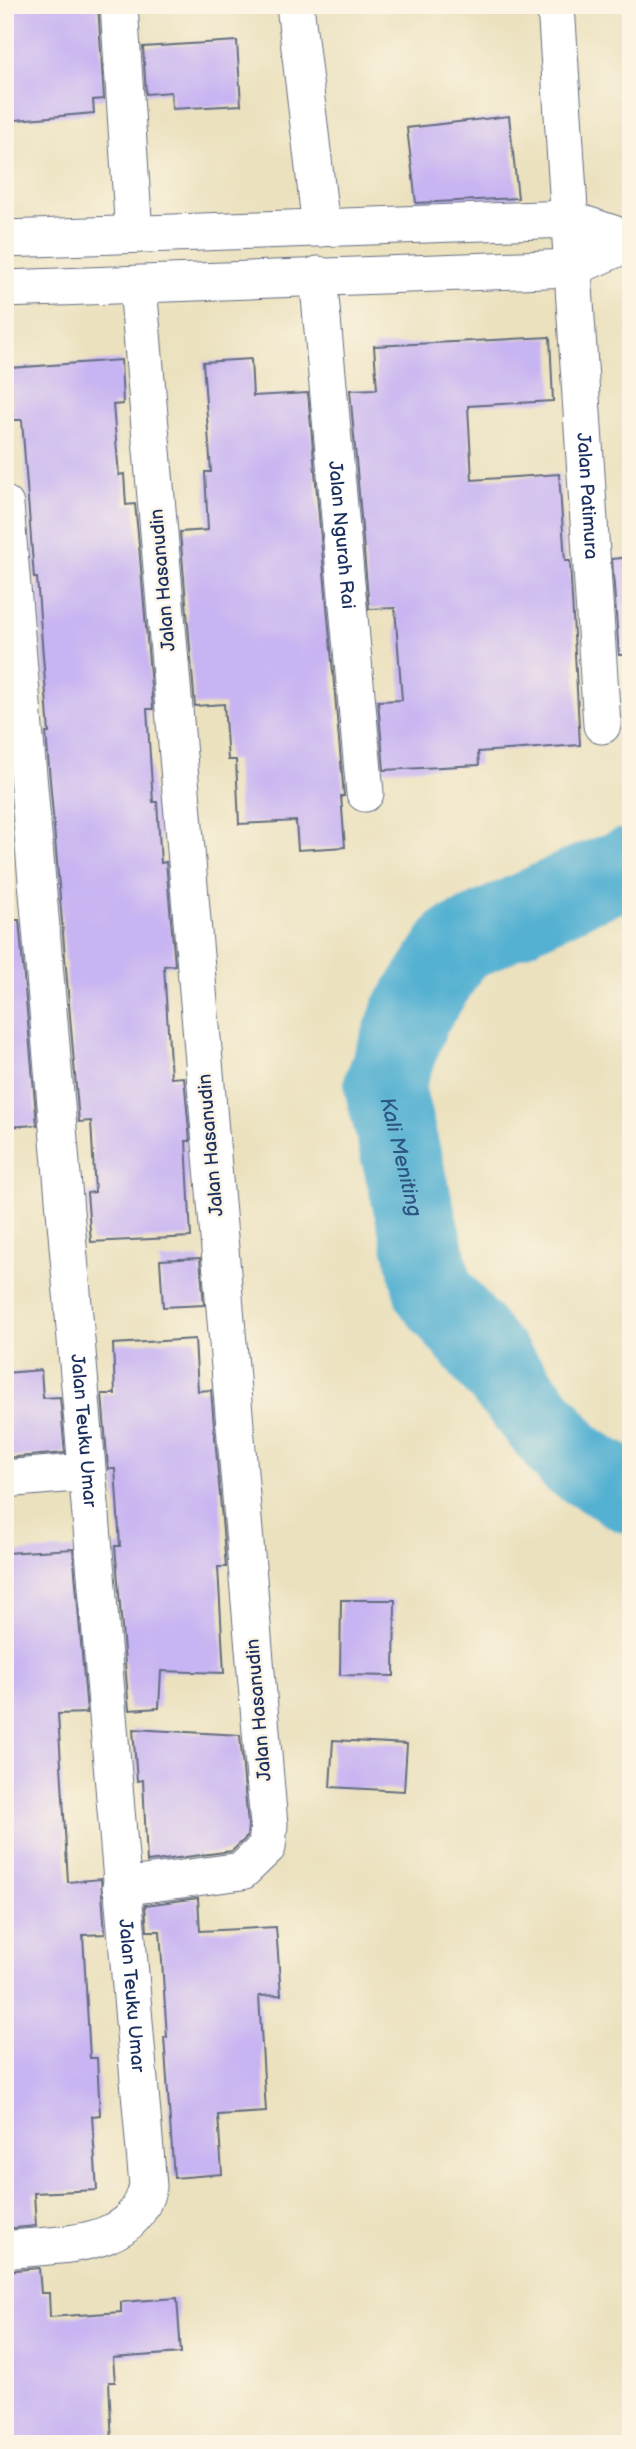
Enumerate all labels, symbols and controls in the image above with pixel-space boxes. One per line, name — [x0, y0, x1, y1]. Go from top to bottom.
street label: Jalan Patimura — [572, 432, 603, 560]
street label: Jalan Ngurah Rai — [323, 460, 360, 610]
street label: Jalan Hasanudin — [145, 508, 181, 652]
street label: Jalan Hasanudin — [193, 1073, 229, 1217]
water label: Kali Meniting — [375, 1095, 428, 1219]
street label: Jalan Teuku Umar — [66, 1353, 102, 1509]
street label: Jalan Hasanudin — [241, 1638, 277, 1782]
street label: Jalan Teuku Umar — [114, 1918, 150, 2074]

